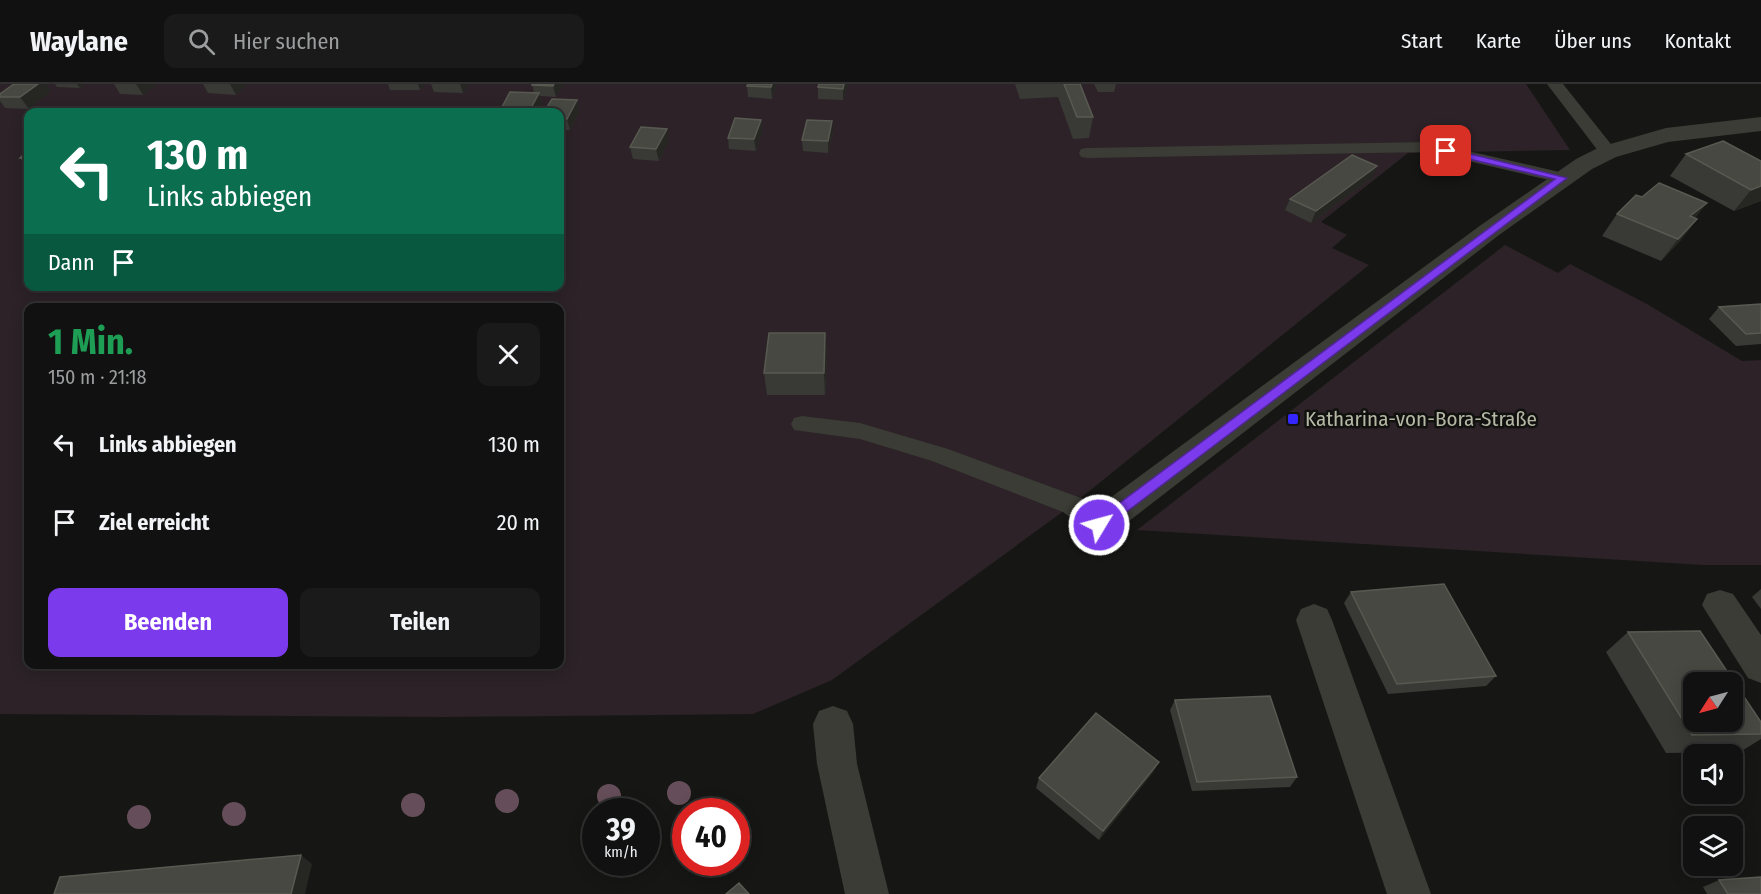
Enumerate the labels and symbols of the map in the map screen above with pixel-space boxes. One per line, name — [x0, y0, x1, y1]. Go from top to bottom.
pin — [1420, 125, 1471, 176]
place label: Katharina-von-Bora-Straße — [1305, 406, 1537, 432]
marker: Katharina-von-Bora-Straße — [1286, 412, 1300, 426]
position arrow — [1067, 493, 1131, 557]
north arrow — [1683, 672, 1743, 732]
speed limit sign: 40 — [672, 798, 750, 876]

